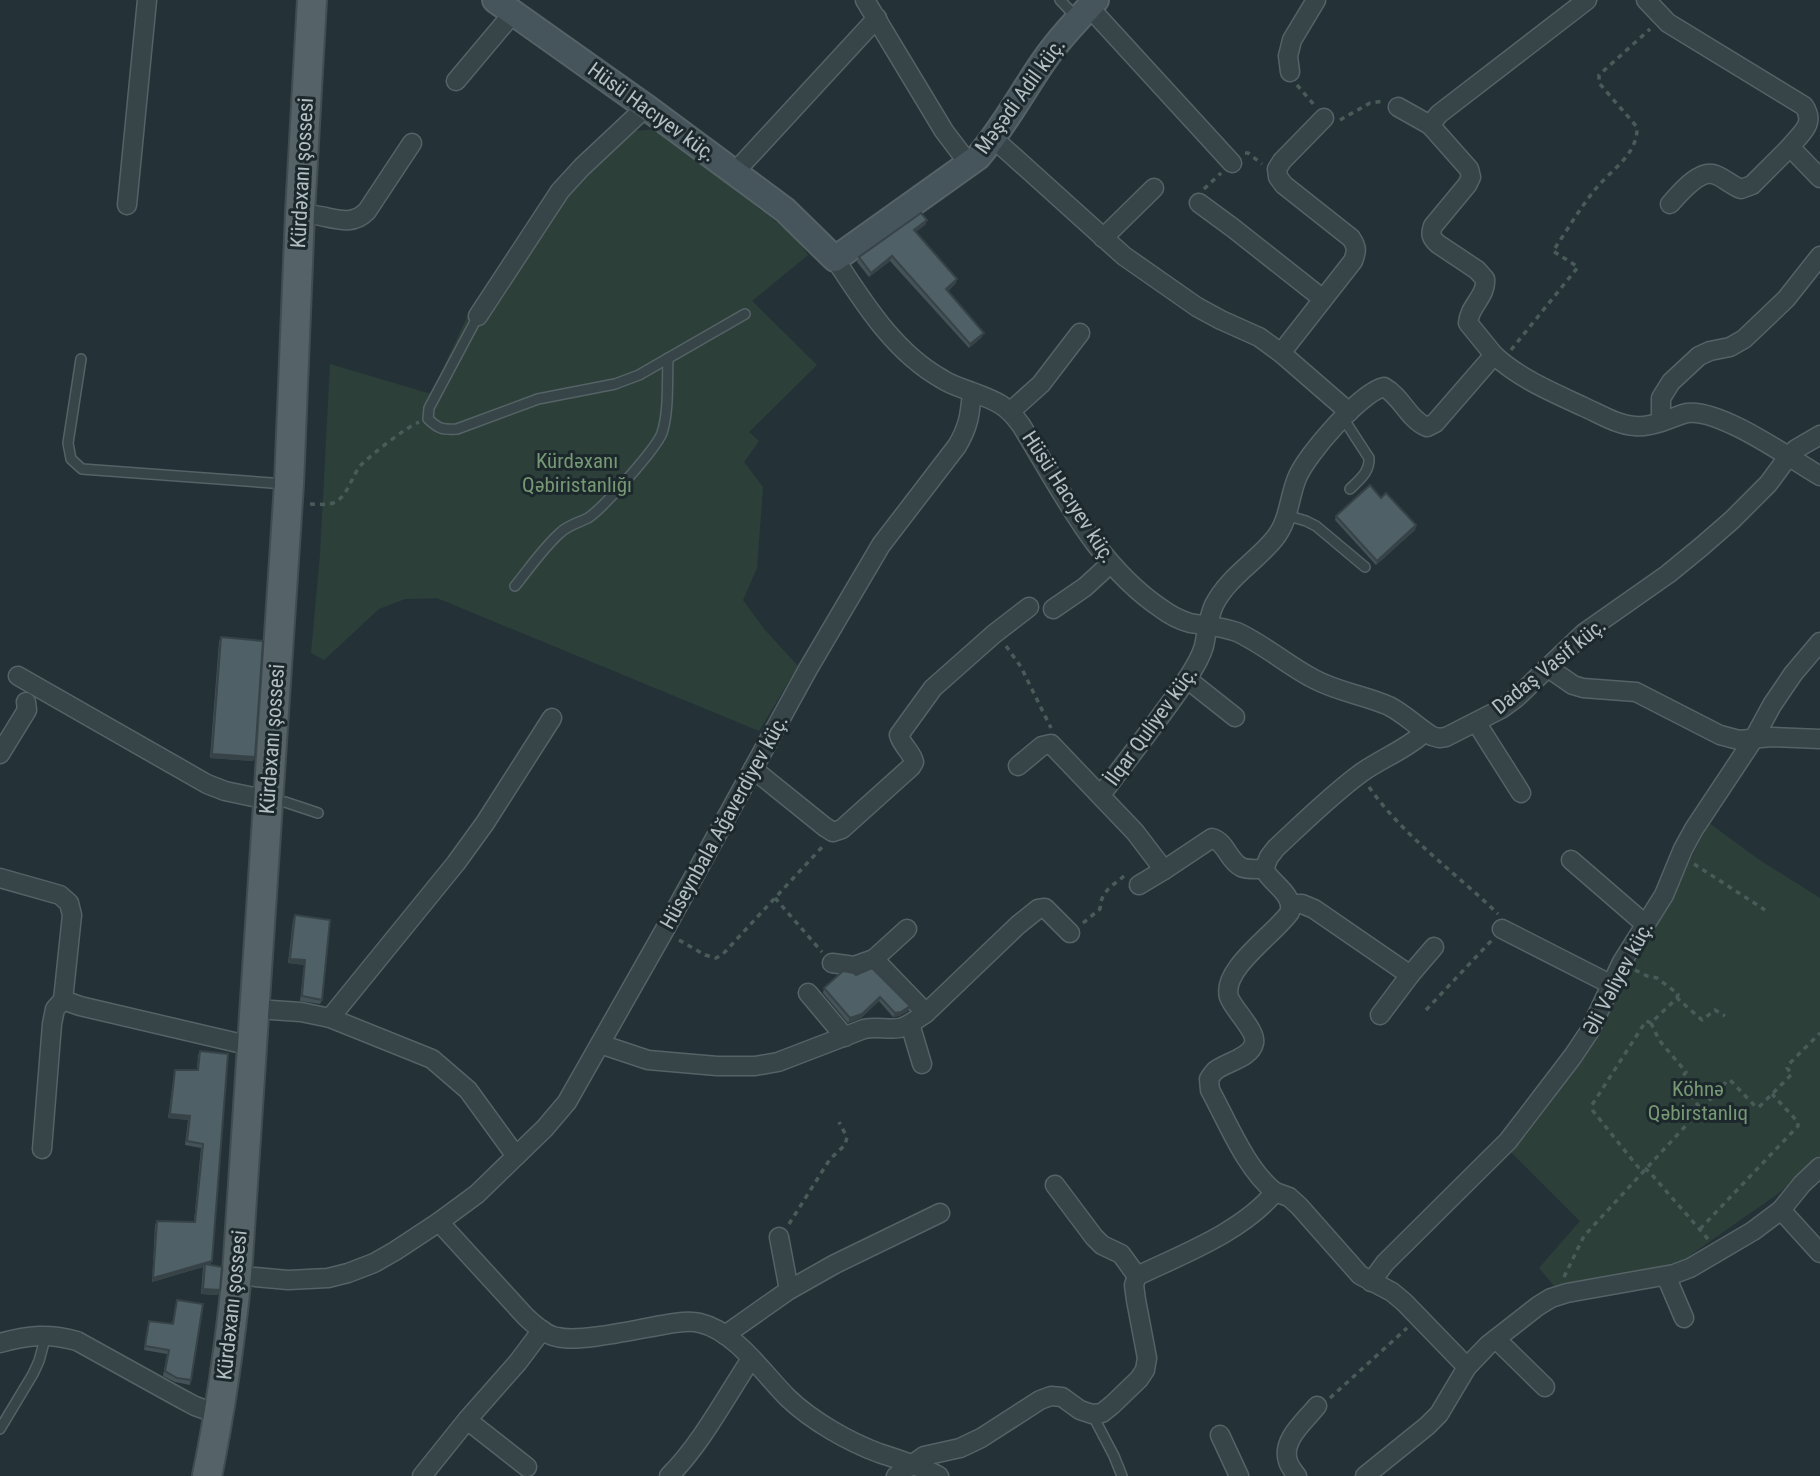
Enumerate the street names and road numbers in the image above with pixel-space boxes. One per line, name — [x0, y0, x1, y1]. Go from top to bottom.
street label: Məşədi Adil küç. — [970, 34, 1070, 158]
street label: Hüsü Hacıyev küç. — [583, 57, 721, 167]
street label: Kürdəxanı şossesi — [286, 97, 318, 249]
street label: Hüsü Hacıyev küç. — [1017, 427, 1121, 567]
street label: Dadaş Vasif küç. — [1487, 613, 1611, 719]
street label: İlqar Quliyev küç. — [1100, 662, 1202, 790]
street label: Kürdəxanı şossesi — [255, 663, 289, 815]
street label: Hüseynbala Ağaverdiyev küç. — [655, 711, 793, 933]
street label: Əli Vəliyev küç. — [1578, 917, 1658, 1039]
street label: Kürdəxanı şossesi — [212, 1229, 252, 1381]

